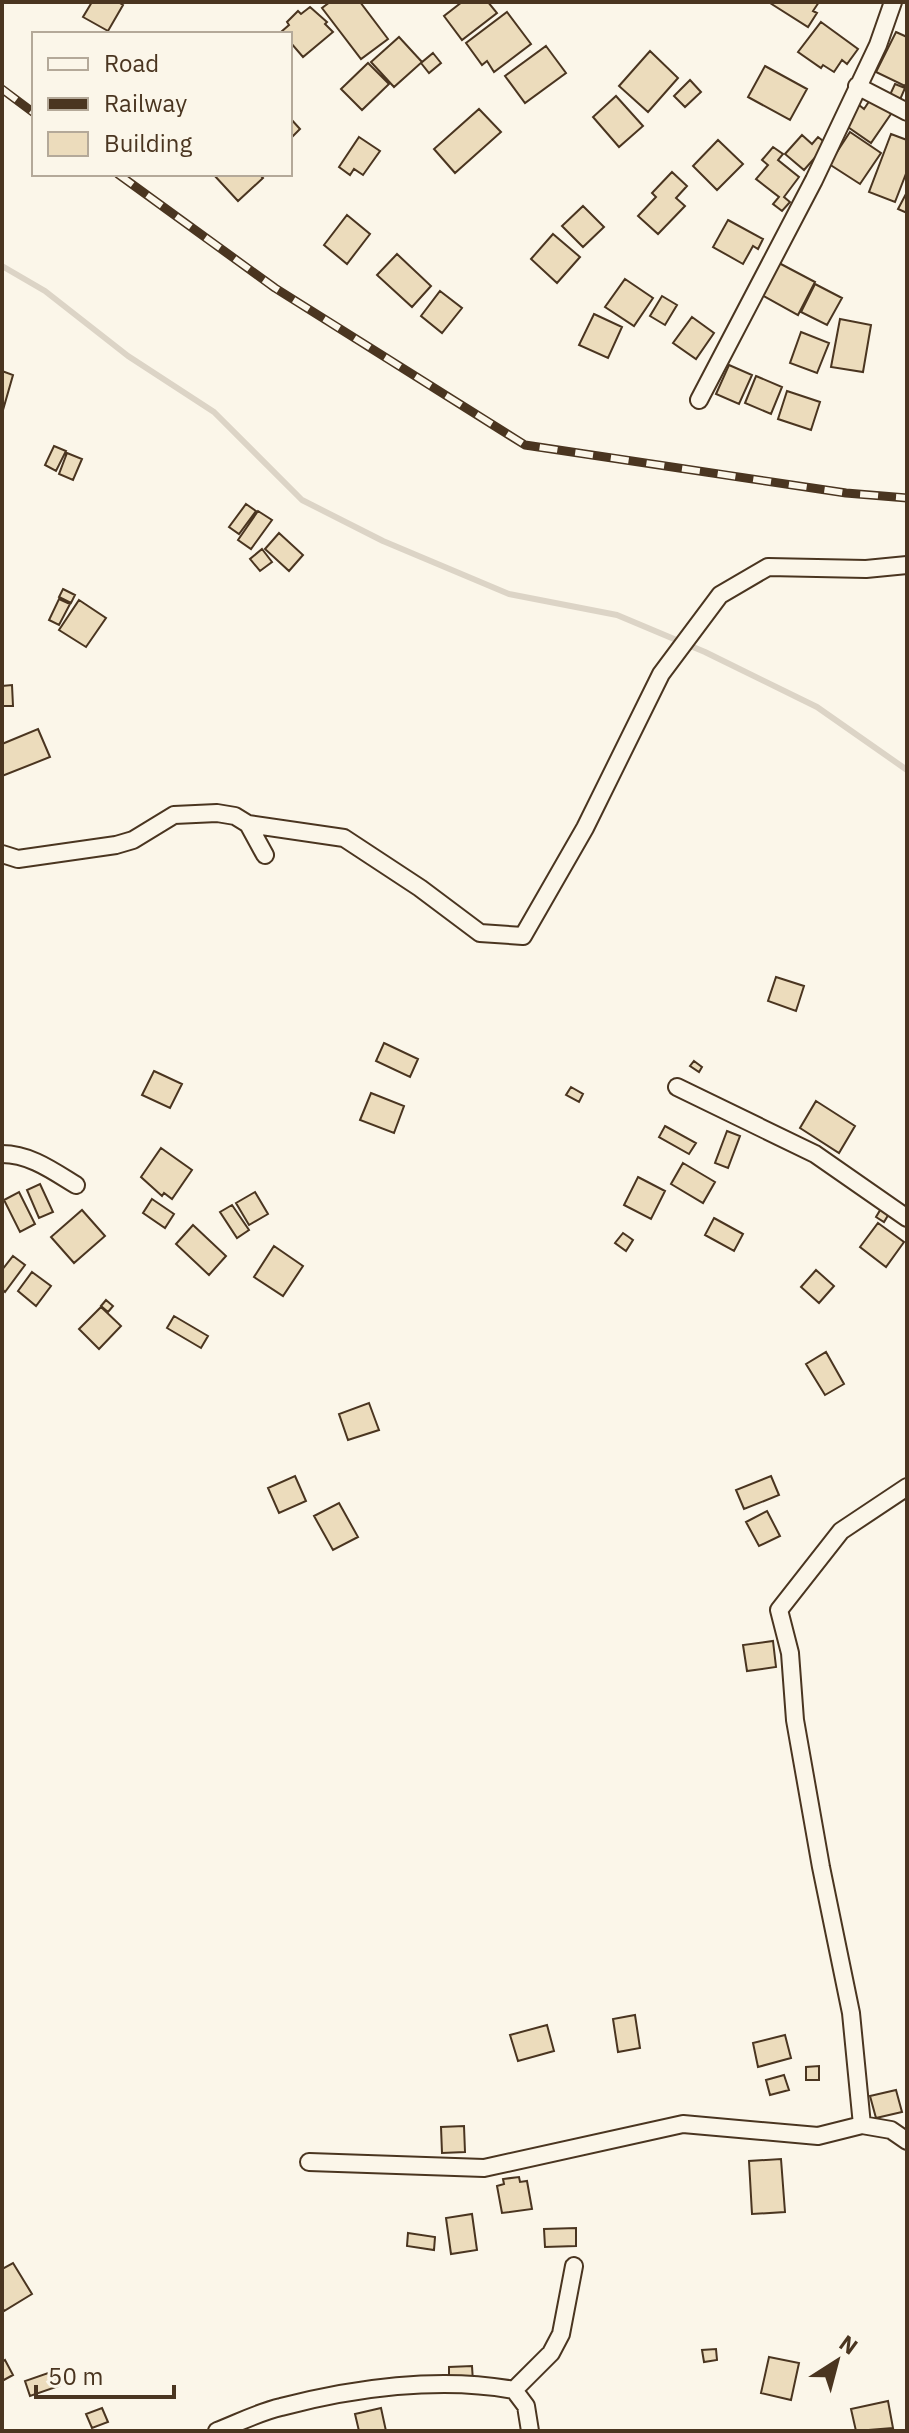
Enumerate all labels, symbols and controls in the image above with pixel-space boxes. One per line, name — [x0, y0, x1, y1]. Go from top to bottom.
legend — [32, 32, 292, 176]
text: Road — [104, 47, 159, 79]
text: Railway — [104, 87, 187, 119]
text: Building — [104, 127, 192, 159]
north arrow — [797, 2321, 877, 2401]
text: N — [834, 2328, 864, 2361]
scale bar — [36, 2349, 174, 2399]
text: 50 m — [48, 2360, 103, 2392]

